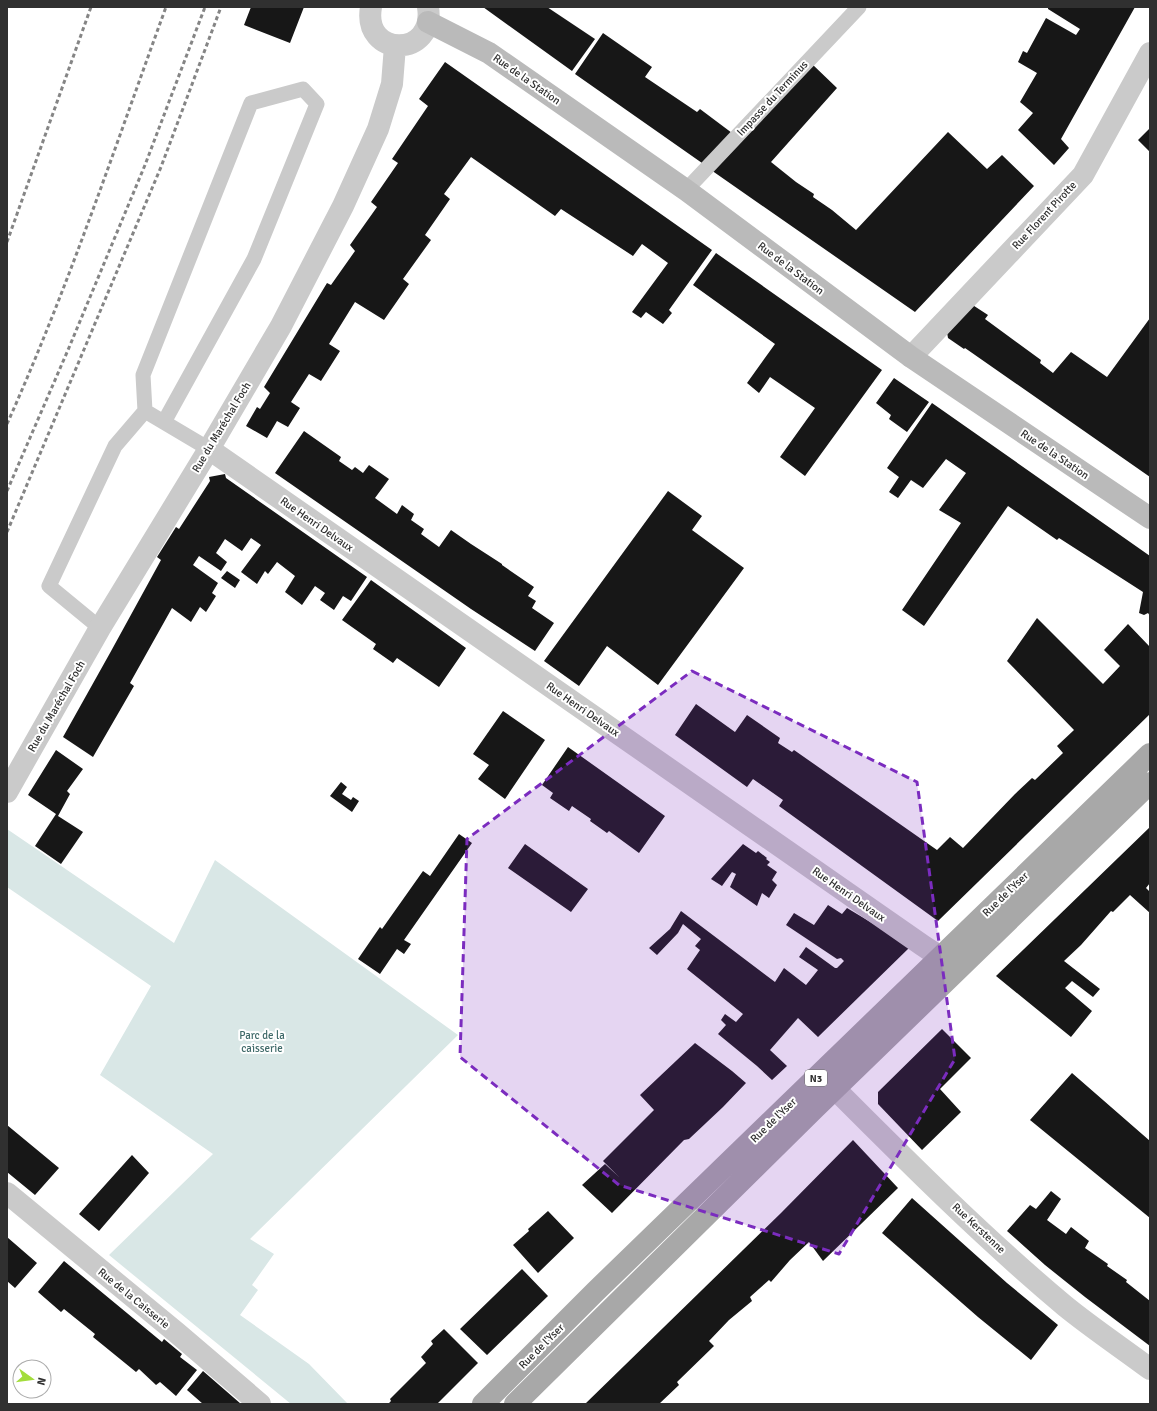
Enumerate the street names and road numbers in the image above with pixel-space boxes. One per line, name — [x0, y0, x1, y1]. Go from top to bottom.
street label: Rue de la Station — [490, 51, 563, 107]
street label: Impasse du Terminus — [734, 58, 811, 139]
street label: Rue Florent Pirotte — [1010, 179, 1079, 252]
street label: Rue de la Station — [755, 239, 826, 297]
street label: Rue du Maréchal Foch — [189, 380, 254, 475]
street label: Rue de la Station — [1018, 427, 1091, 482]
street label: Rue Henri Delvaux — [278, 494, 356, 554]
street label: Rue du Maréchal Foch — [25, 658, 88, 754]
street label: Rue Henri Delvaux — [544, 679, 622, 739]
street label: Rue Henri Delvaux — [810, 864, 888, 924]
street label: Rue de l'Yser — [980, 869, 1031, 919]
road number: N3 — [805, 1070, 827, 1086]
street label: Rue de l'Yser — [748, 1095, 799, 1145]
street label: Rue Kerstenne — [949, 1200, 1008, 1256]
street label: Rue de la Caisserie — [95, 1266, 172, 1331]
street label: Rue de l'Yser — [516, 1321, 567, 1372]

